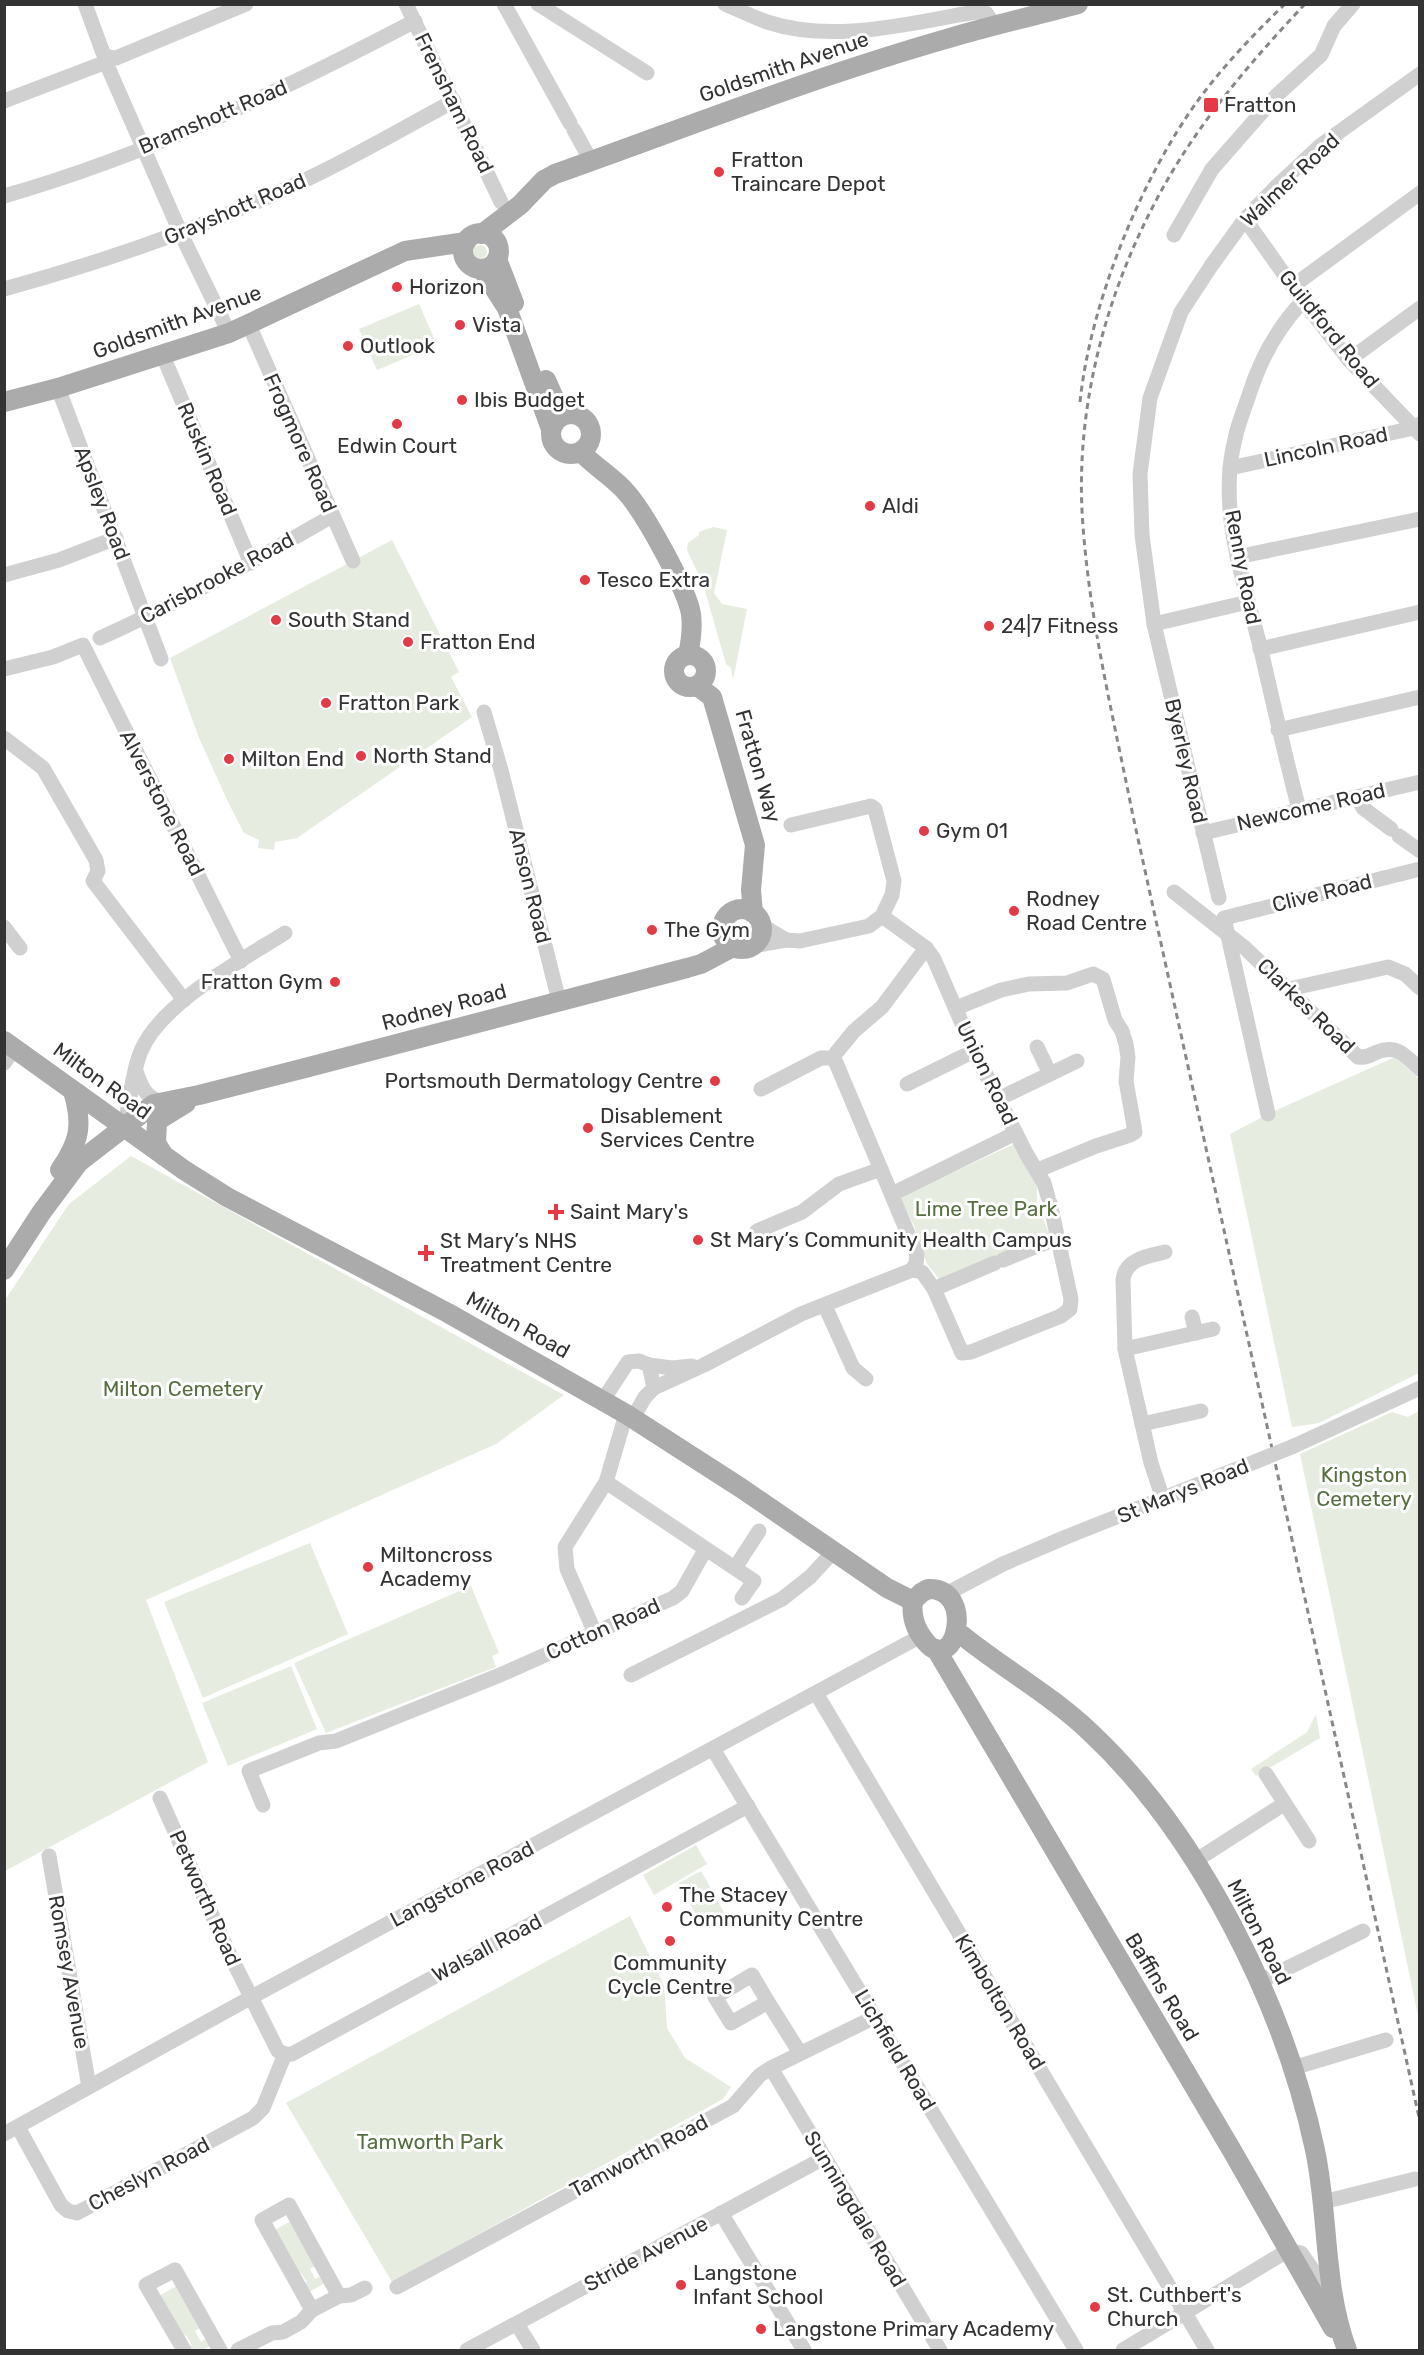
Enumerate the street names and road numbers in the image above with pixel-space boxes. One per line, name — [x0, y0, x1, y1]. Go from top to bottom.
street label: Goldsmith Avenue — [696, 26, 872, 107]
street label: Frensham Road — [410, 29, 499, 177]
street label: Bramshott Road — [135, 74, 291, 159]
street label: Walmer Road — [1235, 128, 1344, 232]
street label: Grayshott Road — [160, 167, 309, 250]
street label: Guildford Road — [1274, 265, 1385, 393]
street label: Goldsmith Avenue — [89, 279, 265, 364]
street label: Frogmore Road — [259, 369, 342, 516]
street label: Ruskin Road — [172, 398, 243, 519]
street label: Lincoln Road — [1262, 421, 1390, 472]
street label: Apsley Road — [69, 442, 136, 563]
street label: Renny Road — [1220, 507, 1267, 626]
street label: Carisbrooke Road — [136, 526, 298, 629]
street label: Byerley Road — [1160, 696, 1213, 826]
street label: Fratton Way — [730, 706, 787, 826]
street label: Alverstone Road — [115, 726, 210, 880]
street label: Newcome Road — [1234, 777, 1388, 836]
street label: Anson Road — [504, 826, 557, 946]
street label: Clive Road — [1269, 868, 1374, 917]
street label: Clarkes Road — [1252, 953, 1360, 1059]
street label: Rodney Road — [379, 978, 509, 1035]
street label: Union Road — [952, 1017, 1023, 1129]
street label: Milton Road — [49, 1037, 156, 1124]
street label: Milton Road — [462, 1286, 574, 1363]
street label: St Marys Road — [1113, 1453, 1252, 1528]
street label: Cotton Road — [542, 1592, 664, 1665]
street label: Petworth Road — [164, 1826, 247, 1969]
street label: Langstone Road — [386, 1835, 538, 1932]
street label: Milton Road — [1222, 1875, 1297, 1989]
street label: Romsey Avenue — [44, 1893, 95, 2051]
street label: Walsall Road — [428, 1908, 546, 1987]
street label: Baffins Road — [1120, 1928, 1205, 2045]
street label: Kimbolton Road — [950, 1929, 1051, 2074]
street label: Lichfield Road — [849, 1985, 941, 2115]
street label: Tamworth Road — [565, 2109, 712, 2202]
street label: Sunningdale Road — [799, 2126, 912, 2291]
street label: Cheslyn Road — [84, 2131, 214, 2216]
street label: Stride Avenue — [580, 2210, 712, 2297]

